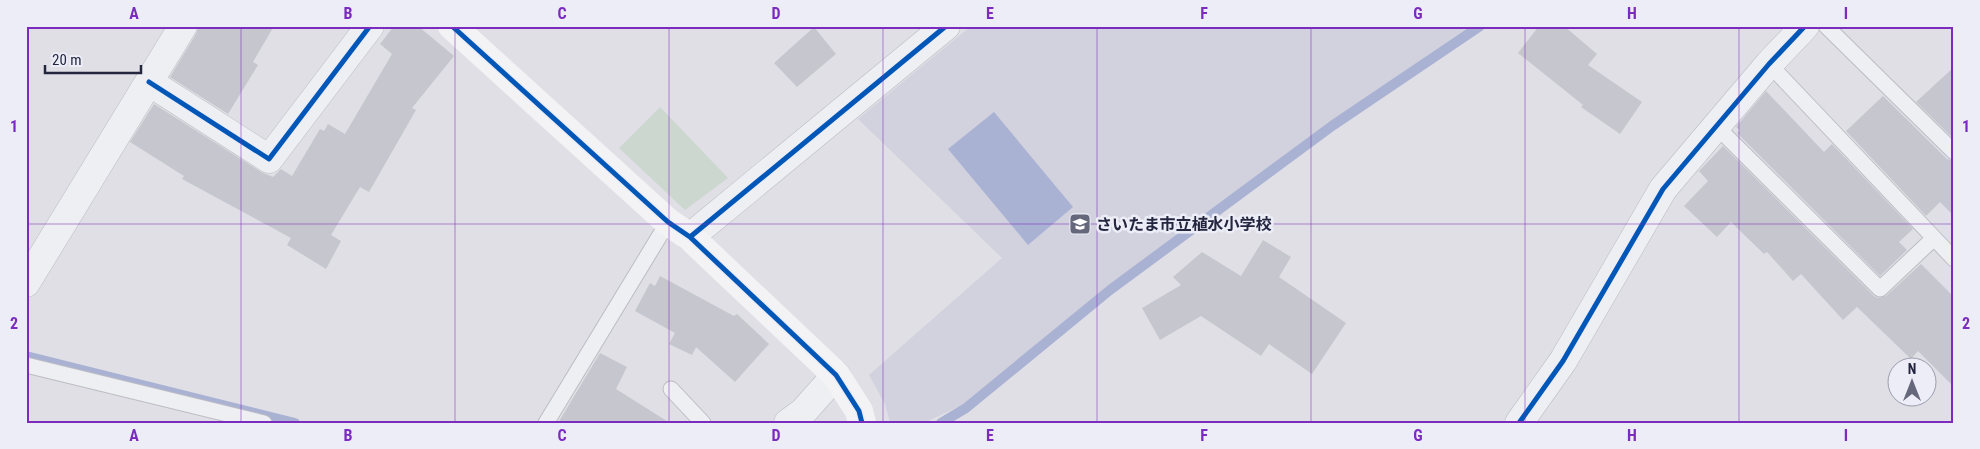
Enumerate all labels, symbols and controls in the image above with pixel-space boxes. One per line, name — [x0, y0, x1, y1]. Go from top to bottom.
text: A — [129, 4, 139, 23]
text: B — [344, 4, 353, 23]
text: C — [557, 4, 567, 23]
text: D — [771, 4, 781, 23]
text: E — [986, 4, 994, 23]
text: F — [1200, 4, 1208, 23]
text: G — [1413, 4, 1423, 23]
text: H — [1627, 4, 1637, 23]
text: I — [1844, 4, 1848, 23]
scale bar — [45, 42, 141, 74]
text: 20 m — [52, 51, 82, 69]
text: 1 — [10, 117, 18, 136]
text: 1 — [1962, 117, 1970, 136]
school or university icon: さいたま市立植水小学校 — [1068, 212, 1092, 236]
place label: さいたま市立植水小学校 — [1096, 215, 1272, 234]
text: 2 — [10, 314, 18, 333]
text: 2 — [1962, 314, 1970, 333]
north arrow — [1888, 356, 1938, 406]
text: N — [1908, 361, 1916, 377]
text: A — [129, 426, 139, 445]
text: B — [344, 426, 353, 445]
text: C — [557, 426, 567, 445]
text: D — [771, 426, 781, 445]
text: E — [986, 426, 994, 445]
text: F — [1200, 426, 1208, 445]
text: G — [1413, 426, 1423, 445]
text: H — [1627, 426, 1637, 445]
text: I — [1844, 426, 1848, 445]

